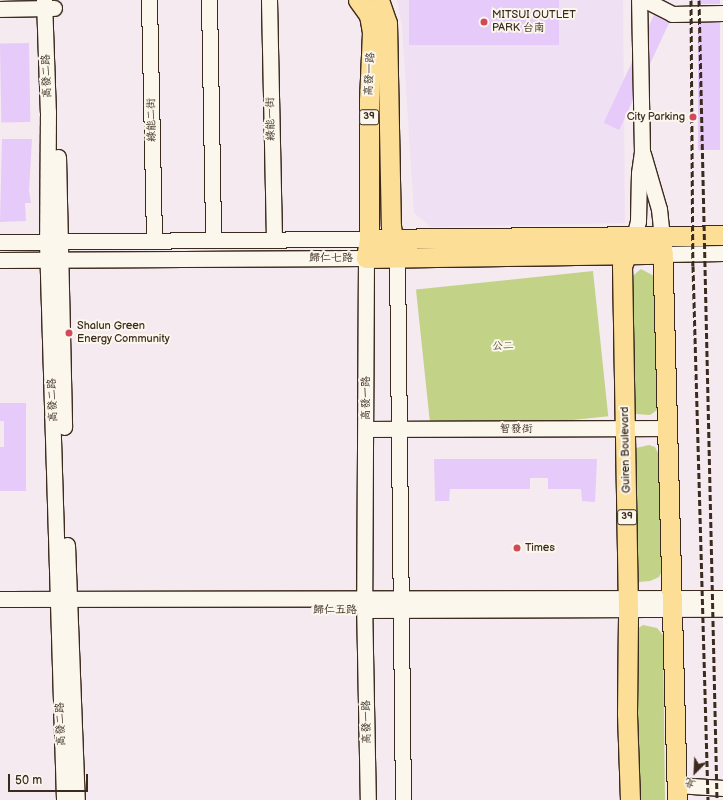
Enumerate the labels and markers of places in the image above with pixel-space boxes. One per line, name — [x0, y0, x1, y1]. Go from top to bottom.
place label: MITSUI OUTLET PARK 台南 — [492, 9, 576, 35]
marker: MITSUI OUTLET PARK 台南 — [479, 17, 489, 27]
place label: City Parking — [626, 110, 685, 124]
marker: City Parking — [688, 112, 698, 122]
place label: Shalun Green Energy Community — [77, 320, 170, 346]
marker: Shalun Green Energy Community — [64, 328, 74, 338]
place label: Times — [525, 541, 555, 555]
marker: Times — [512, 543, 522, 553]

